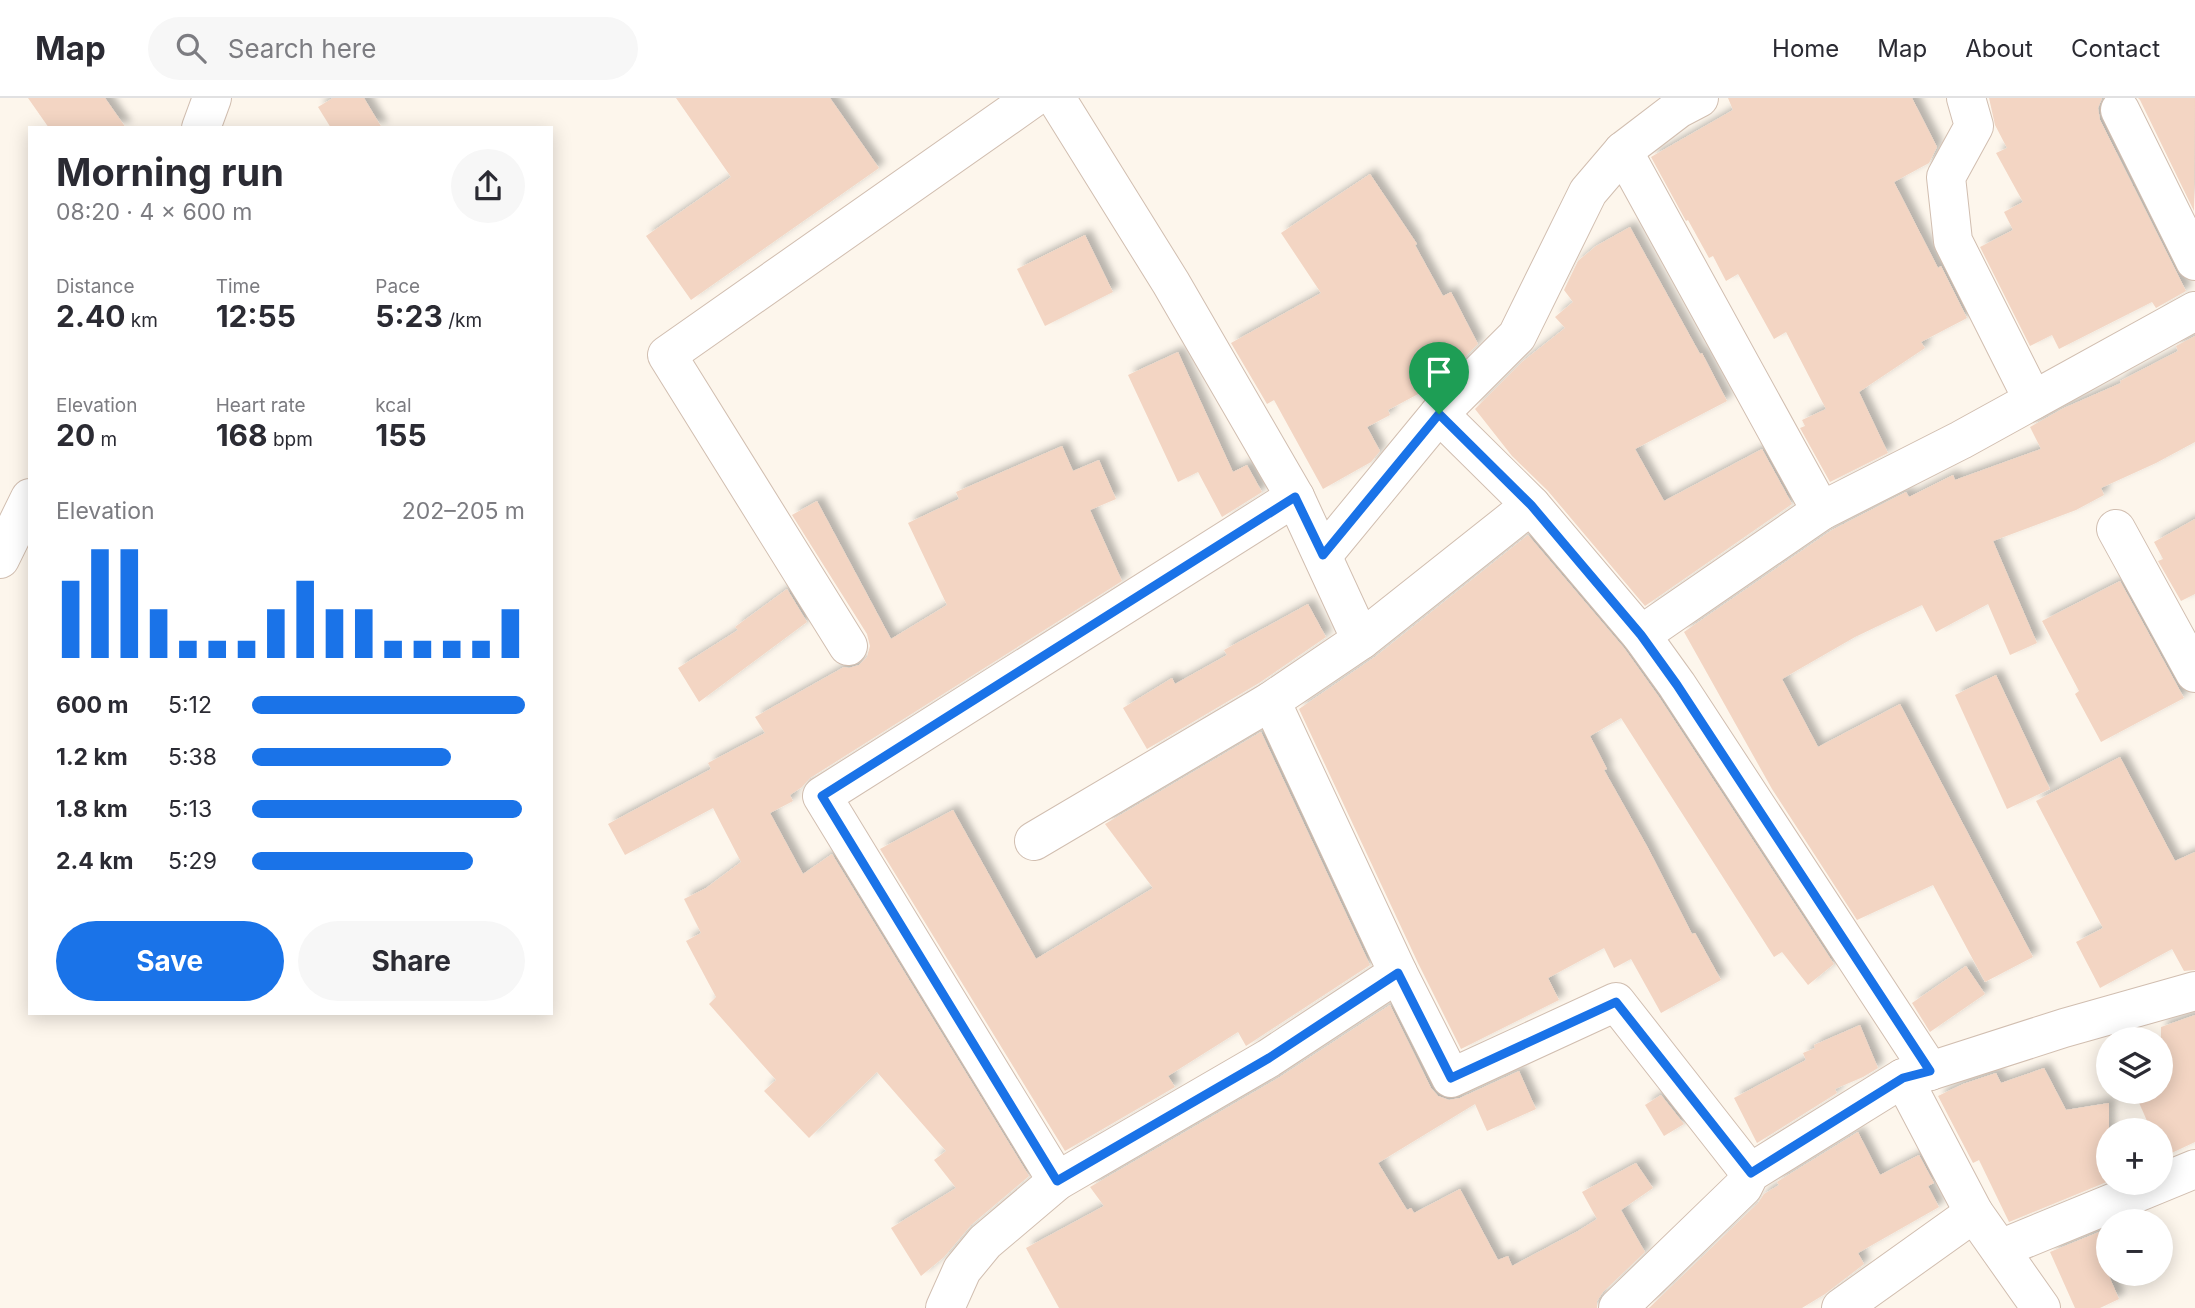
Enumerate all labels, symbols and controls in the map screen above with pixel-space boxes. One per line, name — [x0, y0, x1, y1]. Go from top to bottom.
search box — [148, 17, 638, 80]
text: Map — [35, 28, 106, 68]
icon: search — [172, 29, 210, 67]
text: Search here — [228, 33, 376, 64]
text: Home — [1772, 34, 1839, 63]
text: Map — [1877, 34, 1927, 63]
text: About — [1965, 34, 2033, 63]
text: Contact — [2071, 34, 2160, 63]
text: Morning run — [56, 149, 284, 195]
button: share — [451, 149, 525, 223]
text: 08:20 · 4 × 600 m — [56, 198, 252, 226]
text: Distance — [56, 275, 134, 298]
text: Time — [216, 275, 260, 298]
text: Pace — [375, 275, 420, 298]
text: 2.40 — [56, 298, 125, 334]
text: 12:55 — [216, 298, 296, 334]
text: 5:23 — [375, 298, 443, 334]
text: km — [125, 309, 158, 332]
text: /km — [443, 309, 482, 332]
pin — [1409, 342, 1469, 414]
icon: arrive — [1420, 353, 1458, 391]
text: Elevation — [56, 394, 137, 417]
text: Heart rate — [216, 394, 306, 417]
text: kcal — [375, 394, 412, 417]
text: 20 — [56, 417, 95, 453]
text: 168 — [216, 417, 268, 453]
text: 155 — [375, 417, 427, 453]
text: m — [95, 428, 117, 451]
text: bpm — [268, 428, 313, 451]
text: Elevation — [56, 497, 155, 525]
text: 202–205 m — [402, 497, 525, 525]
text: 600 m — [56, 691, 128, 719]
text: 5:12 — [168, 691, 212, 719]
text: 1.2 km — [56, 743, 128, 771]
text: 5:38 — [168, 743, 217, 771]
text: 1.8 km — [56, 795, 128, 823]
text: 5:13 — [168, 795, 212, 823]
text: 2.4 km — [56, 847, 134, 875]
text: 5:29 — [168, 847, 217, 875]
button: Save — [56, 921, 284, 1001]
button: Share — [298, 921, 525, 1001]
map controls — [2096, 1027, 2173, 1286]
button: layers — [2096, 1027, 2173, 1104]
button: + — [2096, 1118, 2173, 1195]
button: − — [2096, 1209, 2173, 1286]

